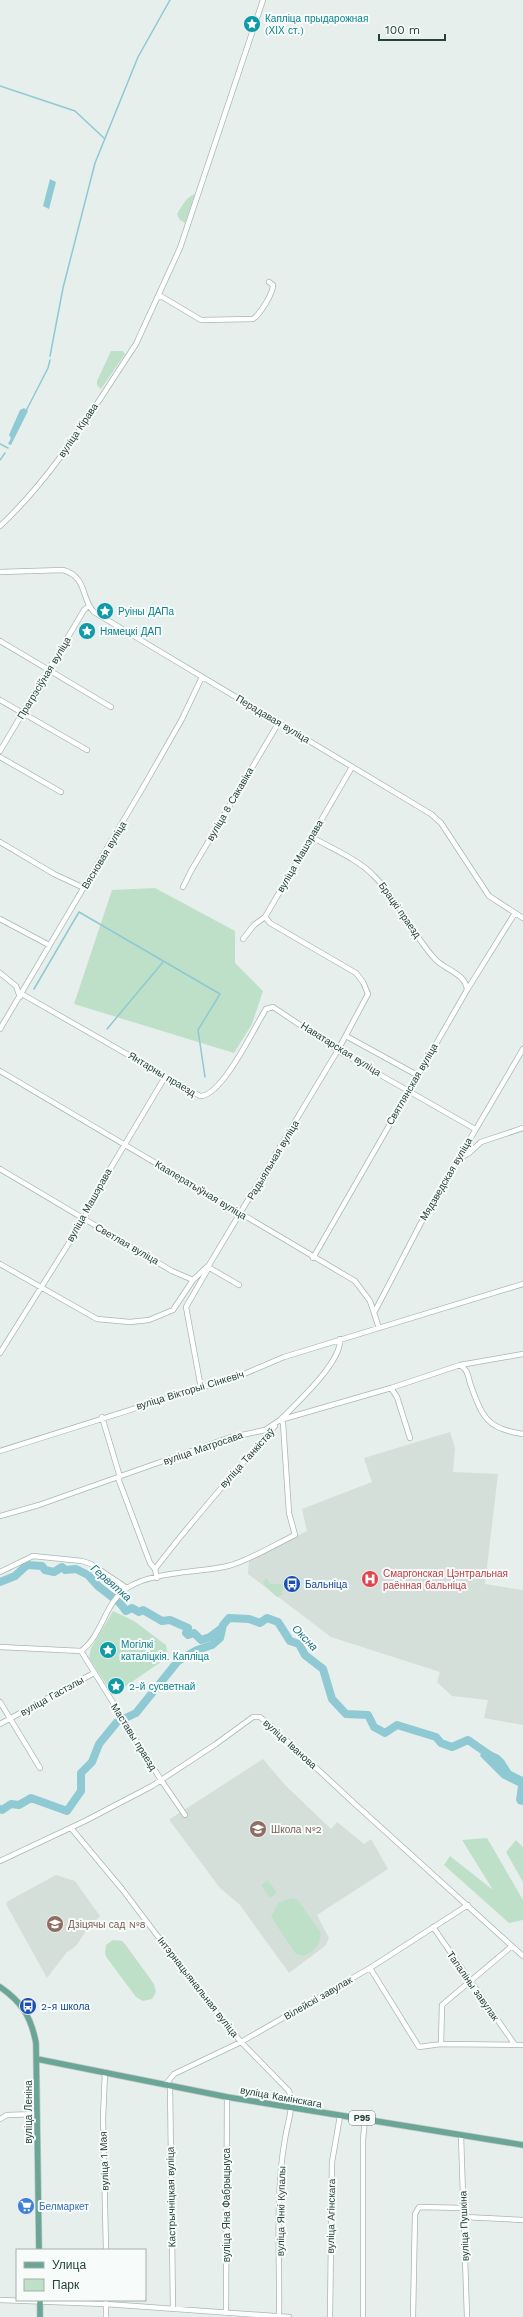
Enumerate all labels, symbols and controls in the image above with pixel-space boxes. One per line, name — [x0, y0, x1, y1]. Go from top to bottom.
place label: Капліца прыдарожная (ХІХ ст.) — [265, 13, 368, 36]
place icon: Капліца прыдарожная (ХІХ ст.) — [242, 14, 262, 34]
scale bar — [379, 16, 445, 42]
text: 100 m — [385, 23, 420, 37]
street label: вуліца Кірава — [56, 401, 100, 459]
place icon: Руіны ДАПа — [95, 601, 115, 621]
place label: Руіны ДАПа — [118, 606, 175, 617]
place icon: Нямецкі ДАП — [77, 621, 97, 641]
place label: Нямецкі ДАП — [100, 626, 161, 637]
street label: Прагрэсіўная вуліца — [15, 635, 73, 721]
street label: Перадавая вуліца — [234, 693, 312, 746]
street label: вуліца 8 Сакавіка — [204, 765, 256, 843]
street label: вуліца Машэрава — [275, 818, 325, 894]
street label: Вясновая вуліца — [79, 819, 129, 891]
street label: Брацкі праезд — [377, 880, 423, 940]
street label: Наватарская вуліца — [299, 1020, 383, 1078]
street label: Святлянская вуліца — [384, 1041, 440, 1127]
street label: Янтарны праезд — [126, 1050, 198, 1099]
street label: Радыяльная вуліца — [245, 1118, 301, 1202]
street label: Мядзведская вуліца — [418, 1135, 474, 1222]
street label: Кааператыўная вуліца — [153, 1158, 249, 1222]
street label: вуліца Машэрава — [64, 1166, 114, 1243]
street label: Светлая вуліца — [93, 1221, 161, 1267]
street label: вуліца Вікторыі Сінкевіч — [135, 1368, 245, 1412]
street label: вуліца Танкістаў — [217, 1426, 277, 1490]
street label: вуліца Матросава — [162, 1429, 245, 1467]
water label: Гервятка — [88, 1562, 134, 1604]
place label: Смаргонская Цэнтральная раённая бальніца — [383, 1568, 508, 1591]
hospital icon: Смаргонская Цэнтральная раённая бальніца — [360, 1569, 380, 1589]
bus stop icon: Бальніца — [282, 1574, 302, 1594]
place label: Бальніца — [305, 1579, 348, 1590]
water label: Оксна — [289, 1622, 321, 1654]
place label: Могілкі каталіцкія. Капліца — [121, 1639, 209, 1662]
place icon: Могілкі каталіцкія. Капліца — [98, 1640, 118, 1660]
street label: вуліца Гастэлы — [18, 1674, 86, 1718]
place icon: 2-й сусветнай — [106, 1676, 126, 1696]
place label: 2-й сусветнай — [129, 1681, 195, 1692]
street label: Маставы праезд — [109, 1701, 159, 1773]
street label: вуліца Іванова — [261, 1717, 319, 1771]
school or university icon: Школа №2 — [248, 1819, 268, 1839]
place label: Школа №2 — [271, 1824, 322, 1835]
school or university icon: Дзіцячы сад №8 — [45, 1914, 65, 1934]
place label: Дзіцячы сад №8 — [68, 1919, 146, 1930]
street label: Інтэрнацыянальная вуліца — [155, 1935, 241, 2040]
street label: Тапаліны завулак — [445, 1949, 501, 2023]
street label: Вілейскі завулак — [282, 1974, 354, 2022]
bus stop icon: 2-я школа — [18, 1996, 38, 2016]
place label: 2-я школа — [41, 2001, 90, 2012]
street label: вуліца Леніна — [23, 2080, 34, 2144]
street label: вуліца Камінскага — [239, 2084, 323, 2110]
road number: Р95 — [349, 2111, 375, 2125]
street label: вуліца 1 Мая — [97, 2131, 111, 2191]
street label: Кастрычніцкая вуліца — [165, 2146, 177, 2247]
street label: вуліца Яна Фабрыцыуса — [221, 2147, 232, 2262]
street label: вуліца Янкі Купалы — [275, 2166, 287, 2256]
street label: вуліца Агінскага — [325, 2178, 337, 2254]
street label: вуліца Пушкіна — [457, 2190, 471, 2261]
supermarket icon: Белмаркет — [16, 2196, 36, 2216]
place label: Белмаркет — [39, 2201, 89, 2212]
legend — [16, 2249, 146, 2301]
text: Улица — [52, 2258, 86, 2272]
text: Парк — [52, 2278, 80, 2292]

